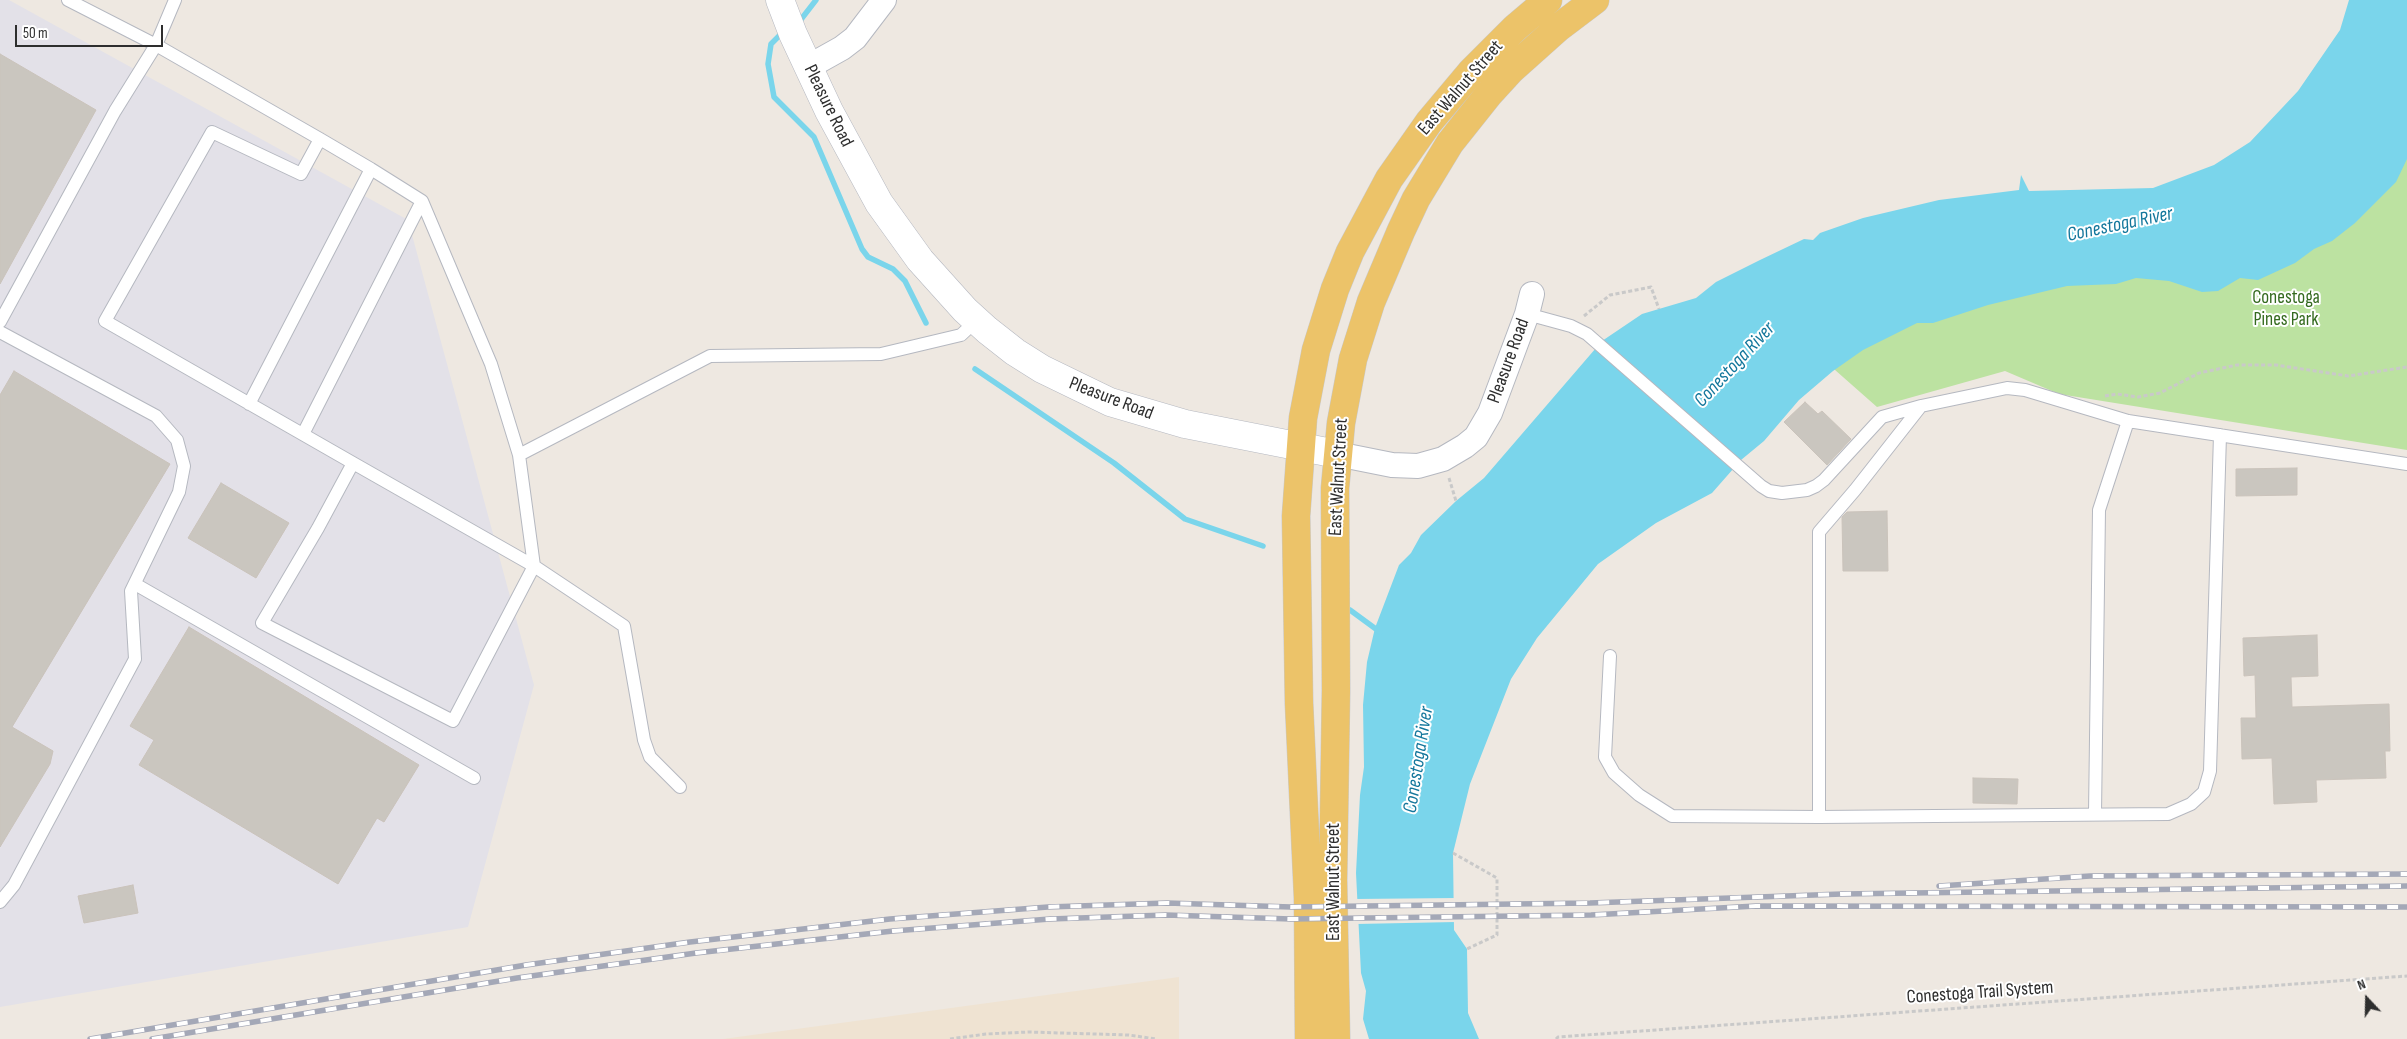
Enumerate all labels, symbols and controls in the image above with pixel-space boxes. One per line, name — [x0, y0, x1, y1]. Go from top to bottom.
scale bar — [18, 15, 165, 47]
text: 50 m — [23, 24, 48, 43]
street label: East Walnut Street — [1414, 36, 1508, 140]
street label: Pleasure Road — [798, 61, 858, 151]
water label: Conestoga River — [2065, 202, 2175, 248]
park label: Conestoga Pines Park — [2252, 287, 2320, 331]
street label: Pleasure Road — [1483, 315, 1535, 407]
water label: Conestoga River — [1690, 318, 1780, 412]
street label: Pleasure Road — [1065, 372, 1157, 426]
street label: East Walnut Street — [1325, 417, 1353, 537]
water label: Conestoga River — [1399, 705, 1439, 815]
street label: East Walnut Street — [1323, 823, 1345, 941]
north arrow — [2342, 974, 2392, 1024]
text: N — [2355, 975, 2368, 994]
street label: Conestoga Trail System — [1906, 976, 2054, 1010]

